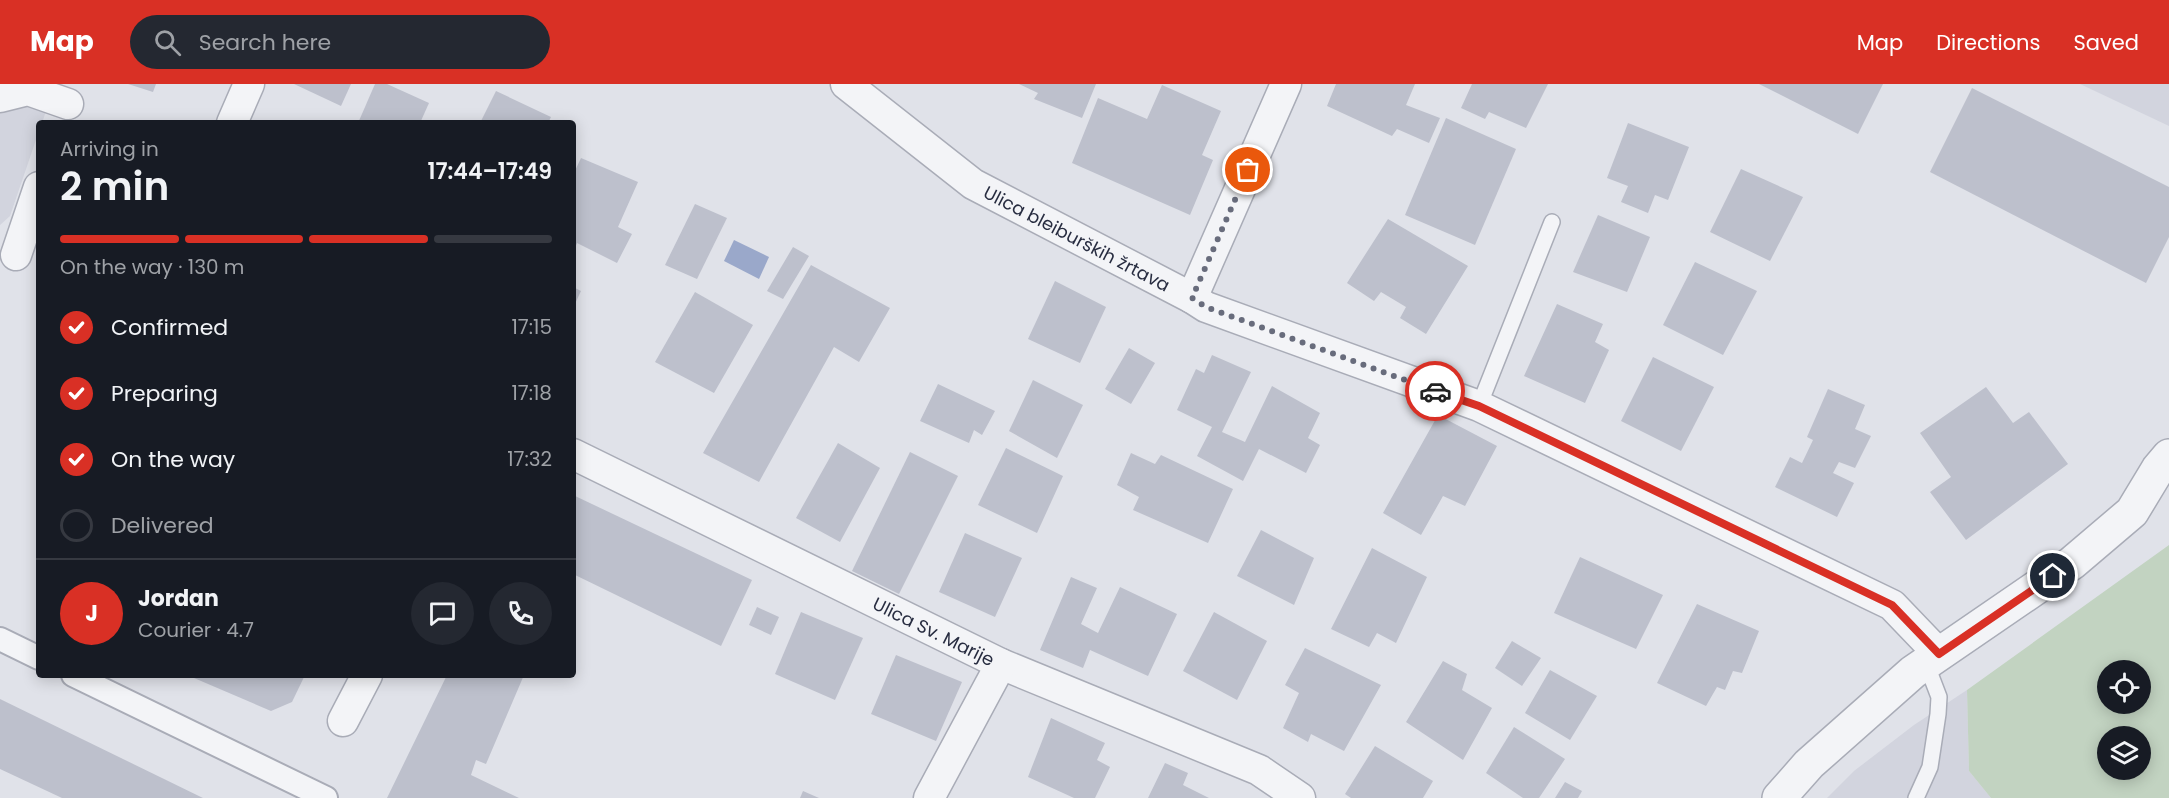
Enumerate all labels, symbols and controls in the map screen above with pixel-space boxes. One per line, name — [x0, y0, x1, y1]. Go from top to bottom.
search box — [130, 15, 550, 69]
text: Map — [30, 22, 94, 61]
icon: search — [151, 26, 184, 59]
text: Search here — [199, 27, 331, 58]
text: Map — [1857, 28, 1903, 57]
text: Directions — [1936, 28, 2040, 57]
text: Saved — [2073, 28, 2139, 57]
text: Arriving in — [60, 135, 159, 163]
pin — [1222, 144, 1273, 195]
icon: bag — [1231, 153, 1264, 186]
text: 17:44–17:49 — [428, 156, 552, 187]
text: 2 min — [60, 159, 169, 214]
street label: Ulica bleiburških žrtava — [980, 179, 1175, 297]
text: On the way · 130 m — [60, 253, 244, 281]
icon: check — [60, 311, 93, 344]
text: Confirmed — [111, 312, 228, 343]
text: 17:15 — [511, 313, 552, 341]
courier — [1405, 361, 1465, 421]
icon: car — [1419, 375, 1452, 408]
icon: check — [60, 377, 93, 410]
text: Preparing — [111, 378, 218, 409]
text: 17:18 — [511, 379, 552, 407]
icon: check — [60, 443, 93, 476]
text: On the way — [111, 444, 235, 475]
text: 17:32 — [507, 445, 552, 473]
text: Delivered — [111, 510, 214, 541]
pin — [2027, 550, 2078, 601]
icon: home — [2036, 559, 2069, 592]
button: chat — [411, 582, 474, 645]
button: phone — [489, 582, 552, 645]
text: Jordan — [138, 583, 219, 614]
street label: Ulica Sv. Marije — [869, 591, 999, 672]
text: J — [85, 598, 98, 629]
text: Courier · 4.7 — [138, 616, 254, 644]
map controls — [2097, 660, 2151, 780]
button: locate — [2097, 660, 2151, 714]
button: layers — [2097, 726, 2151, 780]

